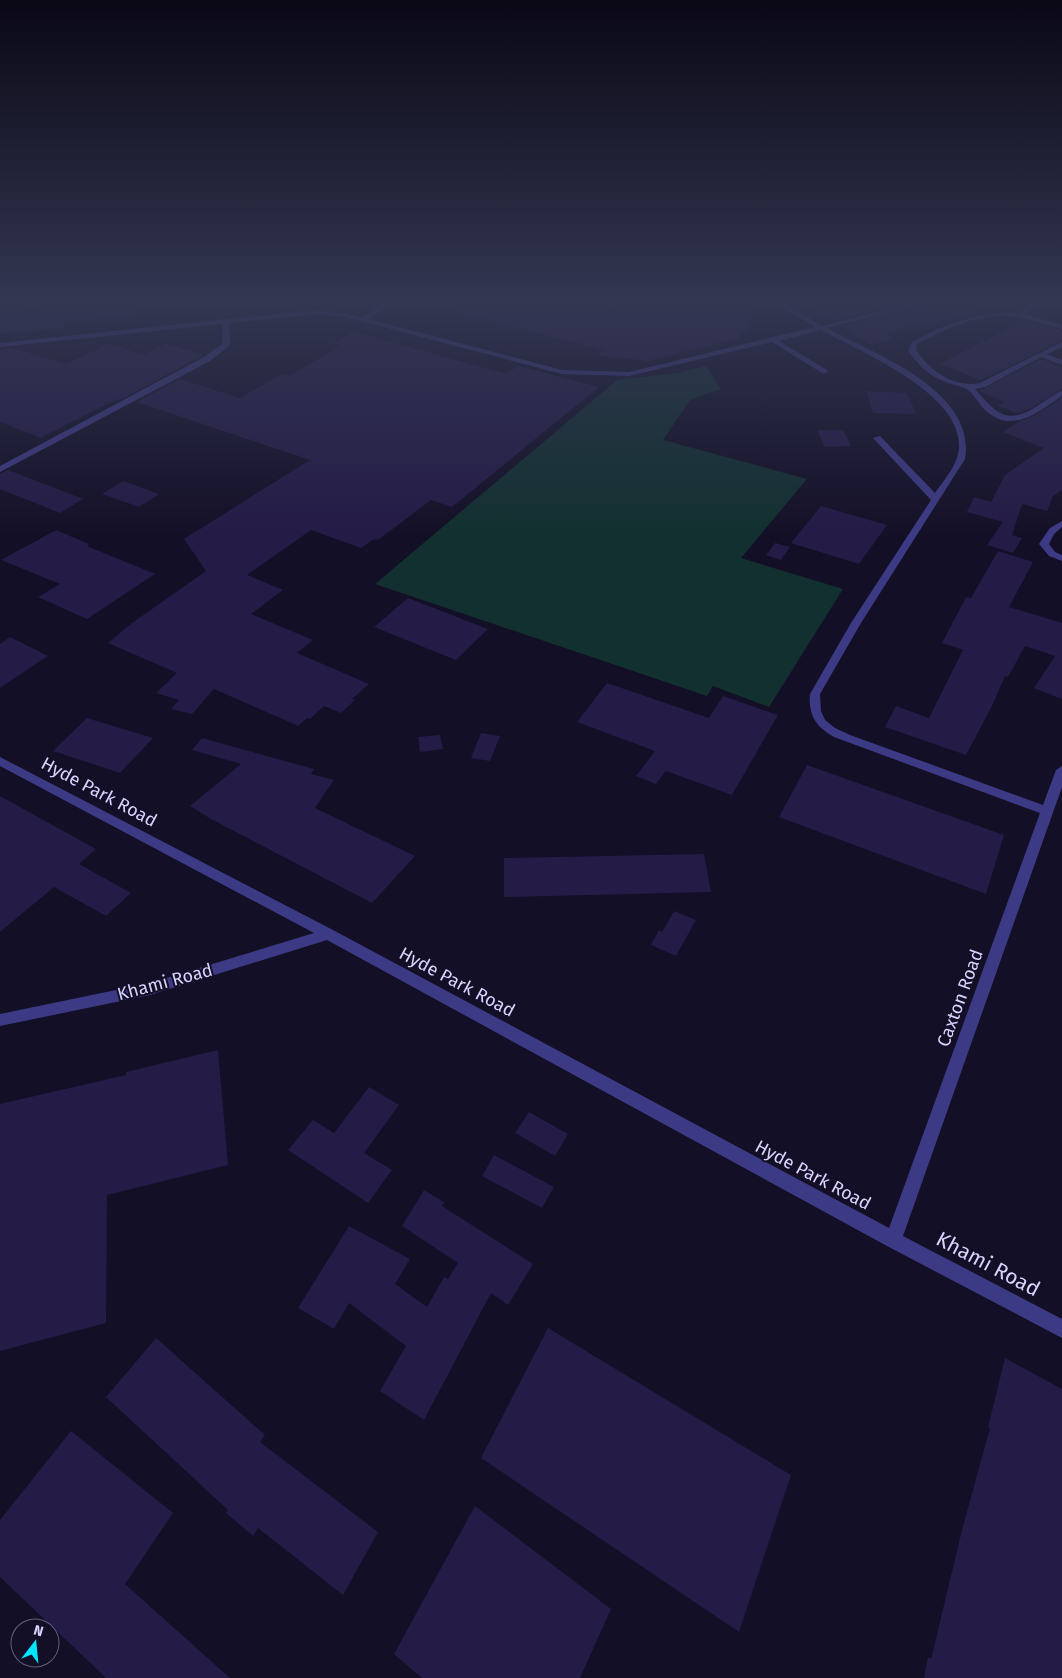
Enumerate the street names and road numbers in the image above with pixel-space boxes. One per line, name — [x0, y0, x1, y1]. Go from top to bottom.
street label: Hyde Park Road — [37, 752, 161, 832]
street label: Hyde Park Road — [395, 942, 519, 1022]
street label: Caxton Road — [932, 946, 988, 1050]
street label: Khami Road — [115, 959, 215, 1005]
street label: Hyde Park Road — [751, 1135, 875, 1215]
street label: Khami Road — [932, 1226, 1044, 1302]

